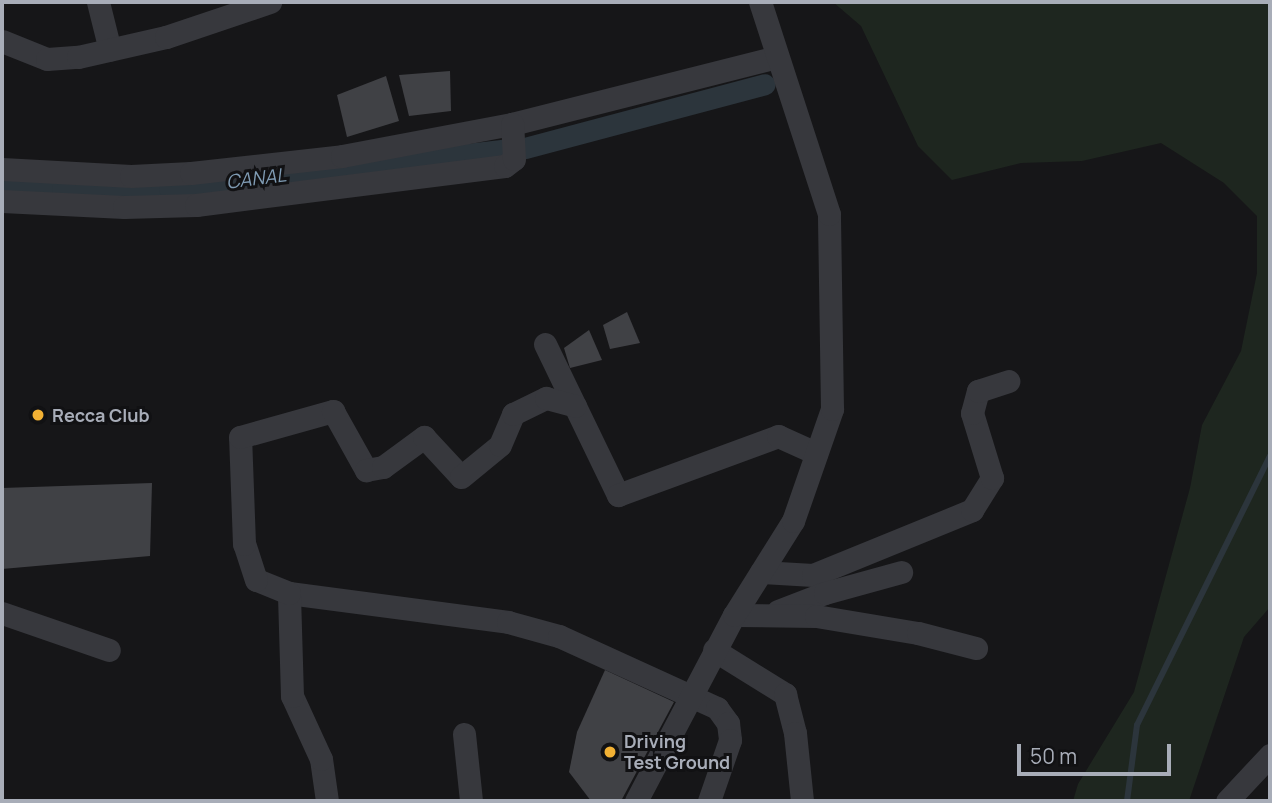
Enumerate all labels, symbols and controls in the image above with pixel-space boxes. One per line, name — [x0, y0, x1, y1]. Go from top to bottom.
water label: CANAL — [225, 164, 287, 194]
place label: Recca Club — [52, 404, 150, 426]
marker: Recca Club — [30, 407, 46, 423]
scale bar — [1020, 730, 1174, 774]
place label: Driving Test Ground — [624, 731, 730, 774]
text: 50 m — [1030, 742, 1077, 770]
marker: Driving Test Ground — [602, 744, 618, 760]

